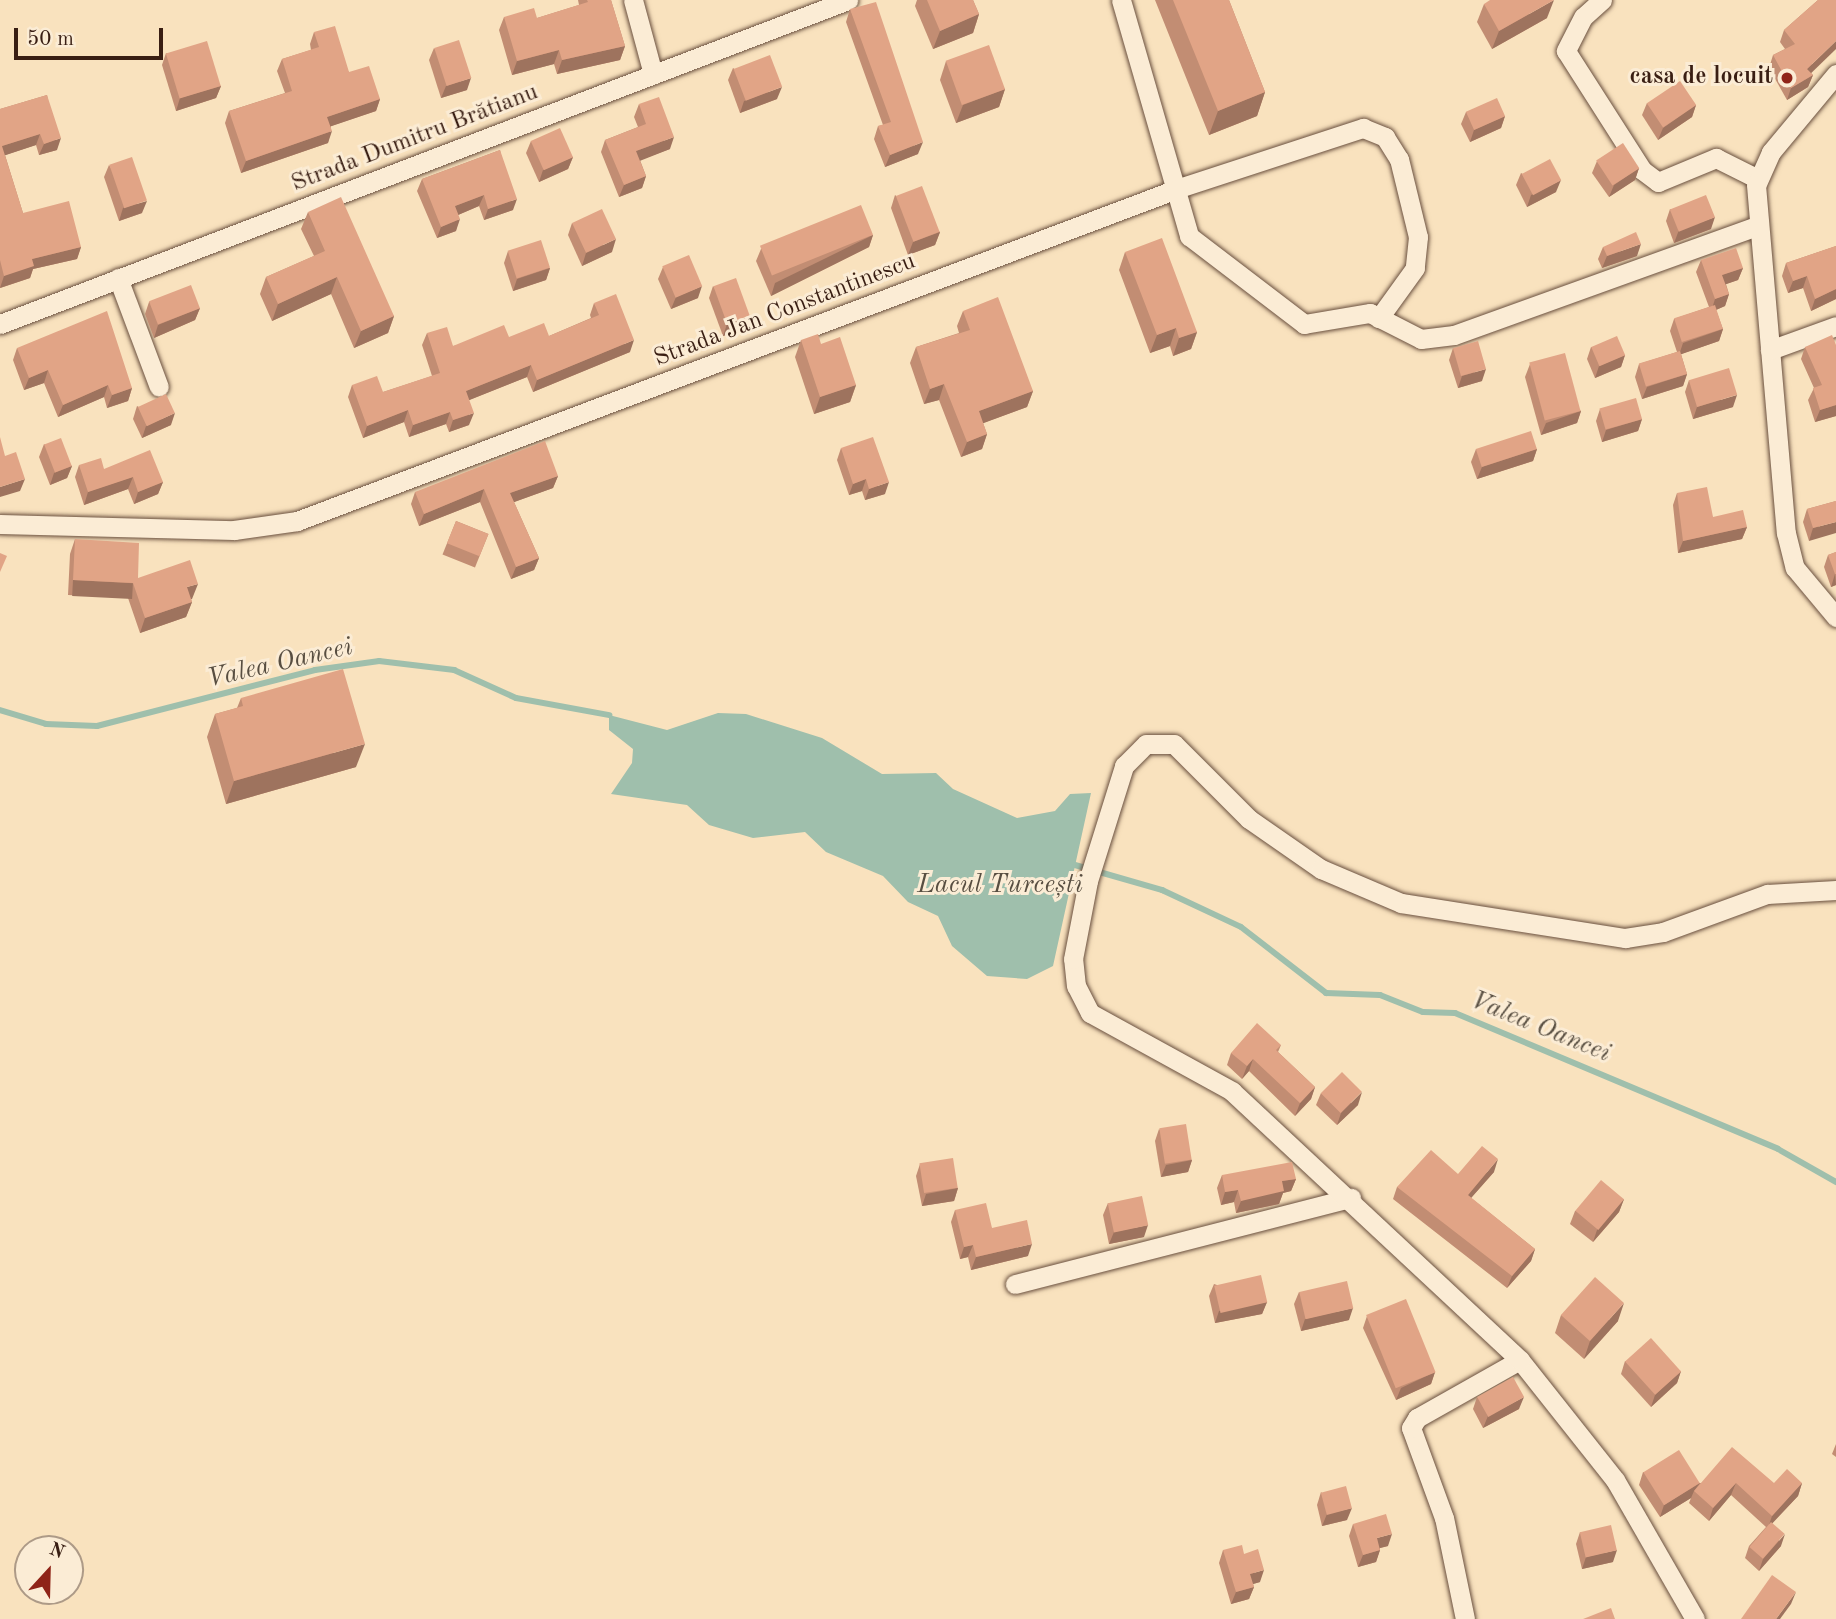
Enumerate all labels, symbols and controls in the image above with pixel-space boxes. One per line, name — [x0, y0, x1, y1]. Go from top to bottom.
scale bar — [18, 14, 166, 58]
text: 50 m — [27, 29, 74, 50]
place label: casa de locuit — [1630, 64, 1773, 92]
marker: casa de locuit — [1779, 70, 1795, 86]
street label: Strada Dumitru Brătianu — [288, 79, 542, 199]
street label: Strada Jan Constantinescu — [650, 248, 920, 374]
water label: Valea Oancei — [204, 632, 356, 696]
water label: Lacul Turcești — [917, 870, 1083, 902]
water label: Valea Oancei — [1465, 986, 1615, 1070]
north arrow — [14, 1535, 84, 1605]
text: N — [46, 1540, 67, 1563]

